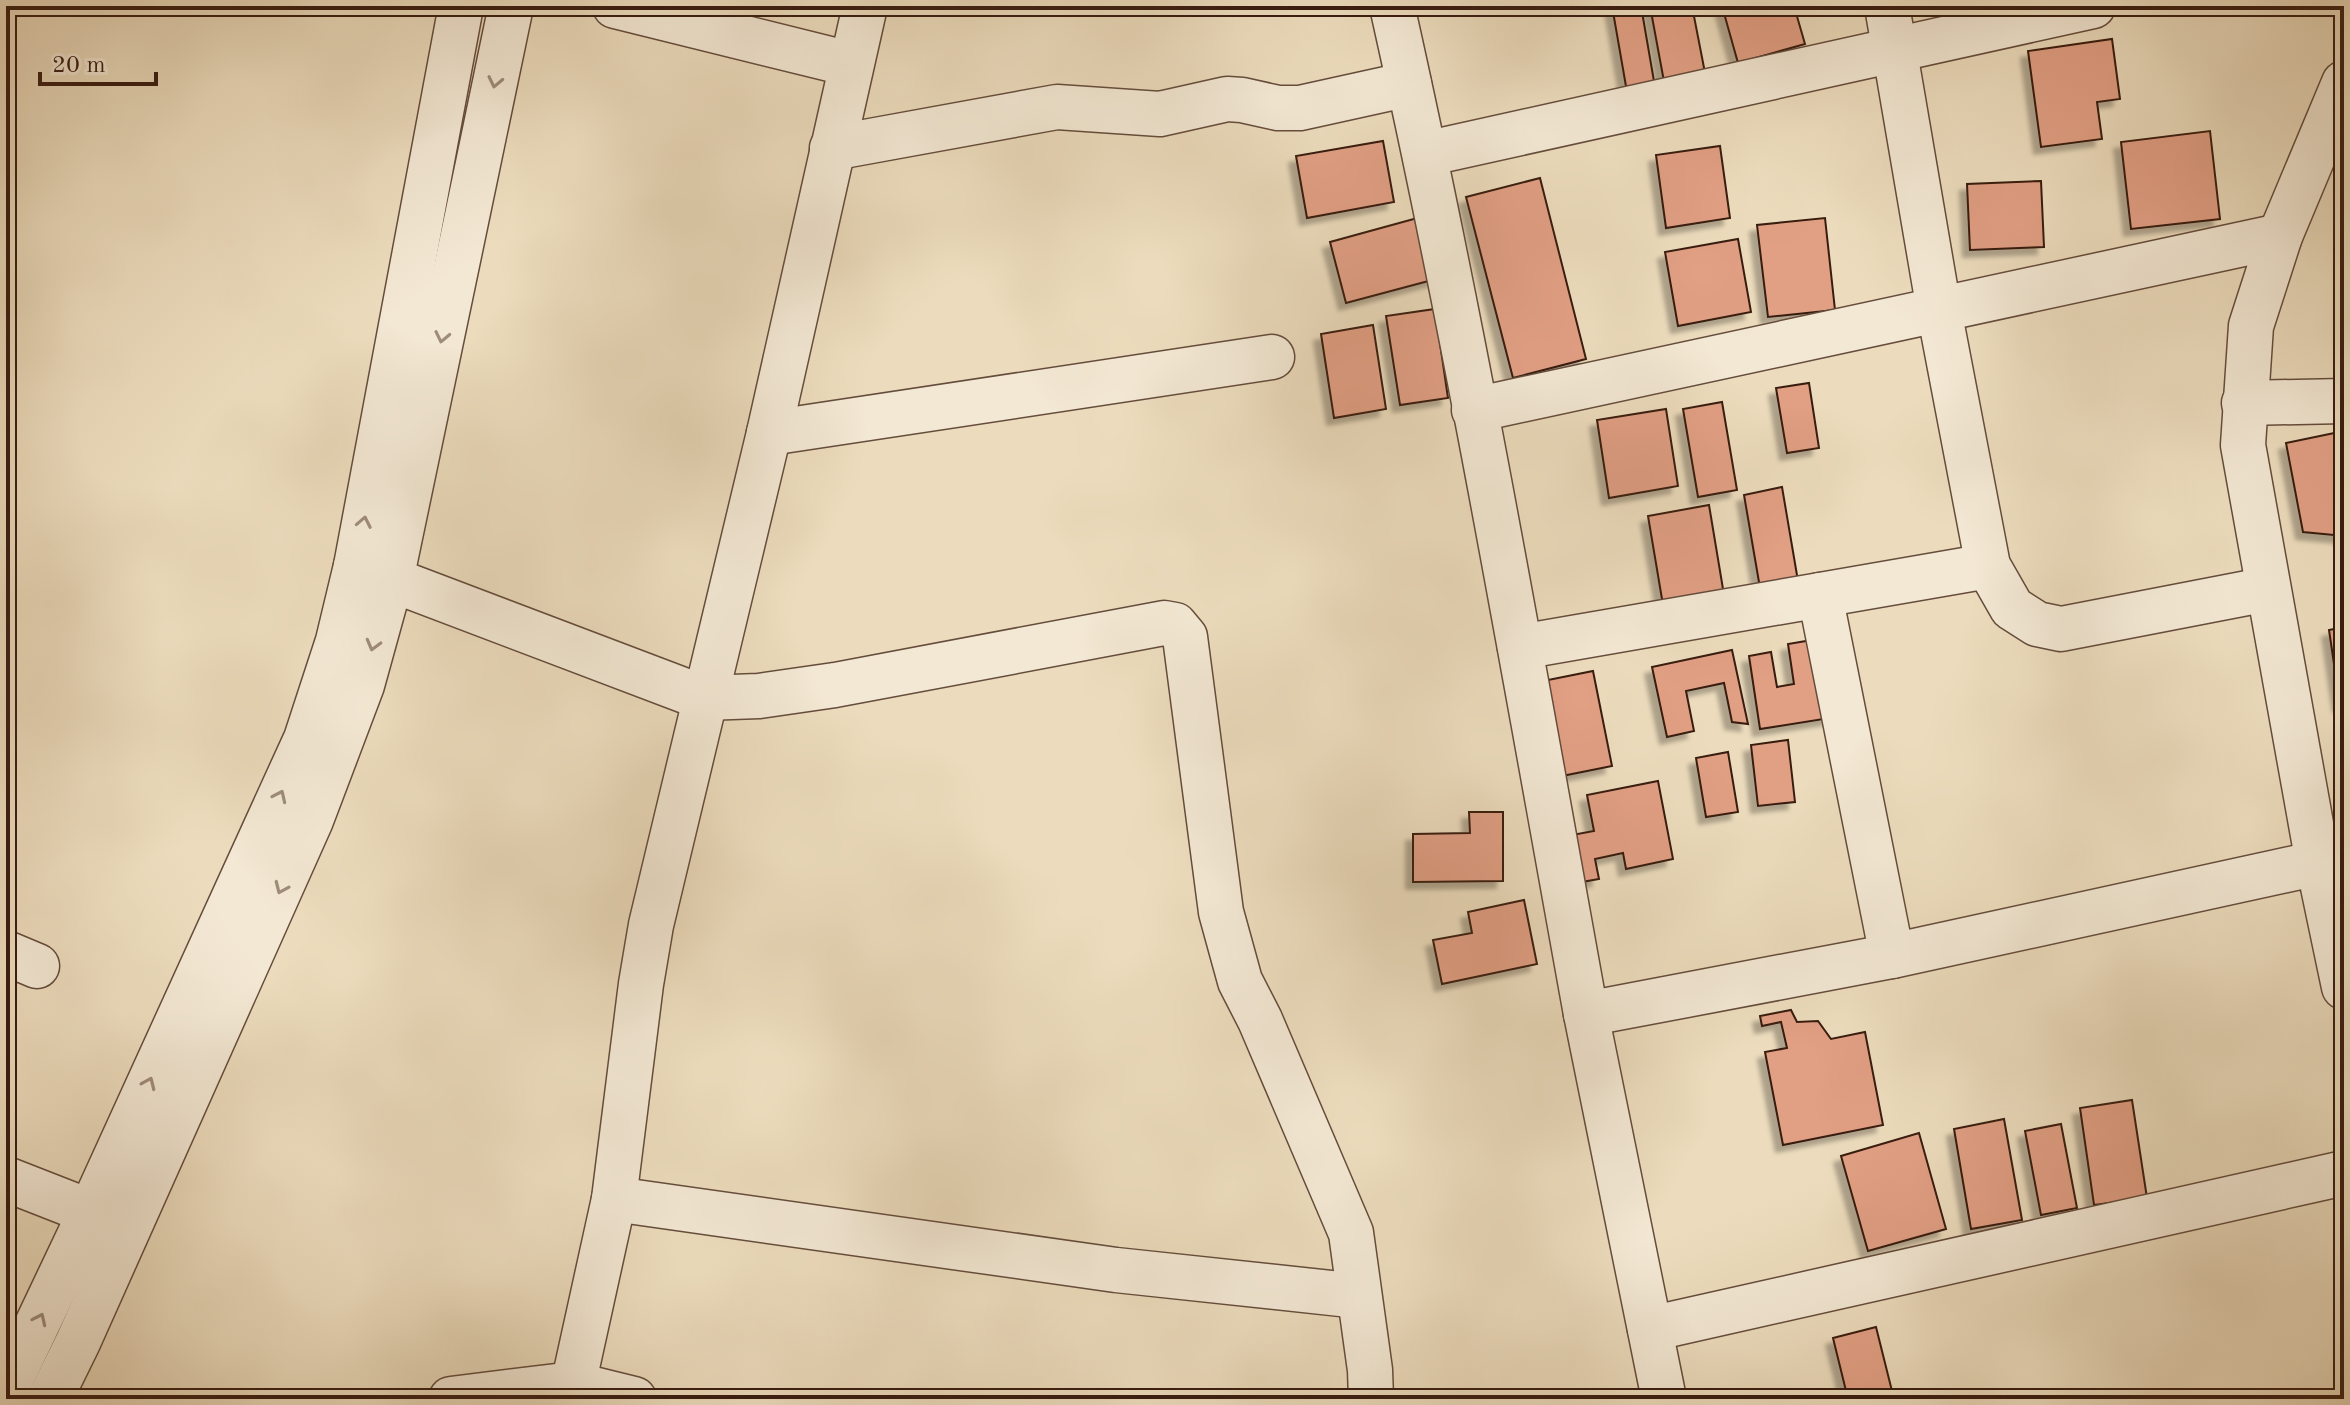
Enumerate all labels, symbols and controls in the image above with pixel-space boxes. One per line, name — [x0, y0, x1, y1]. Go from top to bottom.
scale bar — [40, 36, 156, 86]
text: 20 m — [52, 54, 106, 78]
one-way arrow — [487, 75, 504, 89]
one-way arrow — [434, 329, 451, 343]
one-way arrow — [355, 515, 372, 528]
one-way arrow — [366, 638, 383, 652]
one-way arrow — [270, 790, 286, 804]
one-way arrow — [275, 880, 291, 894]
one-way arrow — [139, 1077, 155, 1092]
one-way arrow — [30, 1313, 46, 1328]

